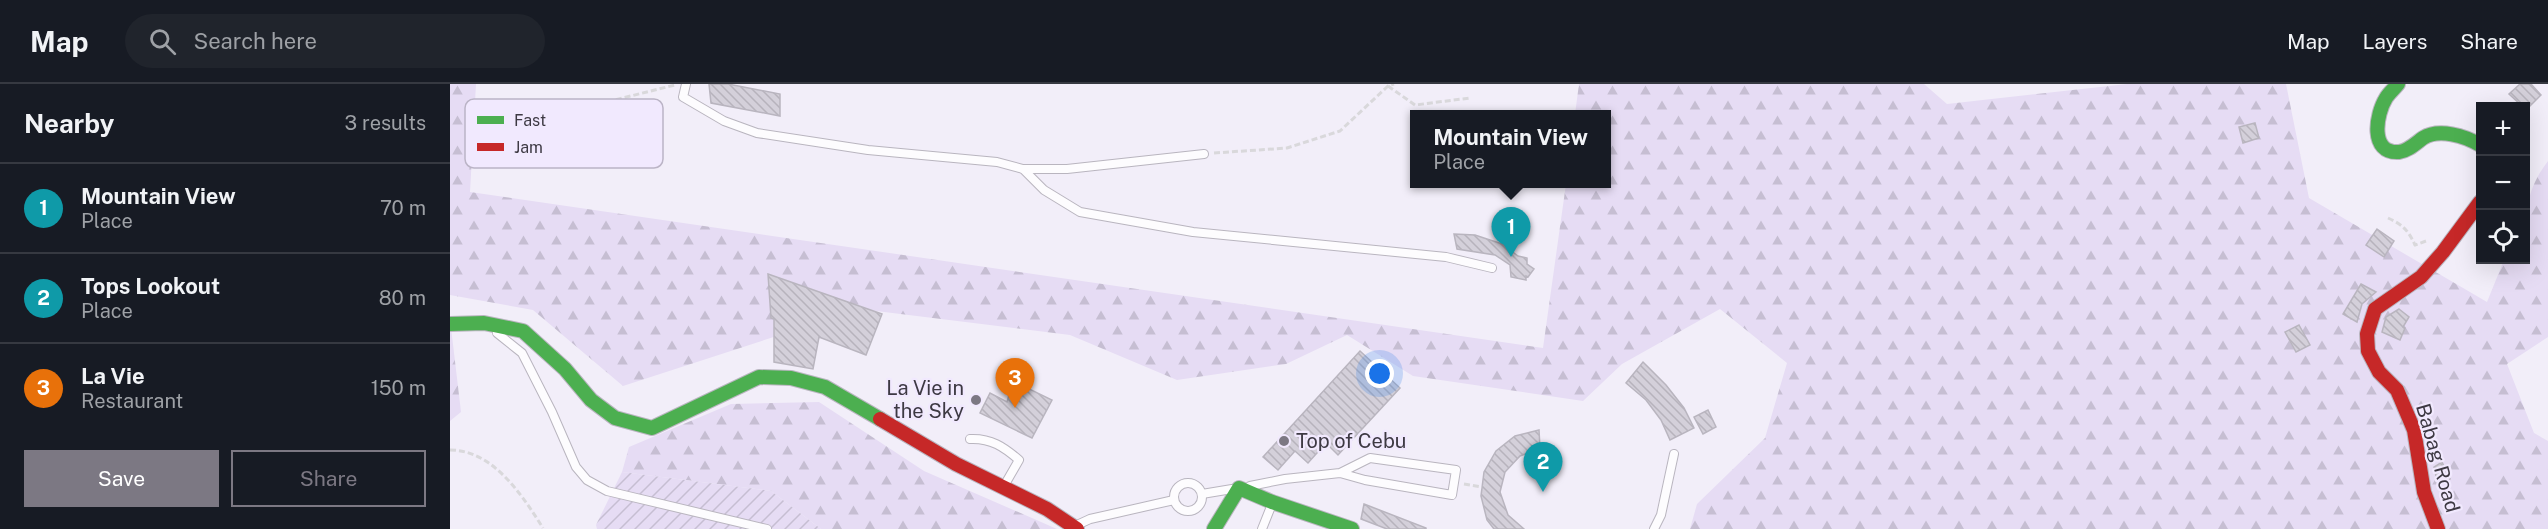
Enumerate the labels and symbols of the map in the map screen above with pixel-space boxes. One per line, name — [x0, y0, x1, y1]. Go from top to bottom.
legend — [465, 99, 663, 168]
text: Fast — [514, 111, 546, 130]
text: Jam — [514, 138, 543, 157]
pin: 1 — [1492, 208, 1530, 257]
pin: 3 — [996, 358, 1034, 408]
your location — [1365, 359, 1394, 388]
place label: La Vie in the Sky — [886, 376, 964, 423]
marker: La Vie in the Sky — [969, 393, 983, 407]
street label: Babag Road — [2411, 401, 2465, 515]
place label: Top of Cebu — [1296, 429, 1406, 453]
marker: Top of Cebu — [1277, 434, 1291, 448]
pin: 2 — [1524, 442, 1562, 492]

